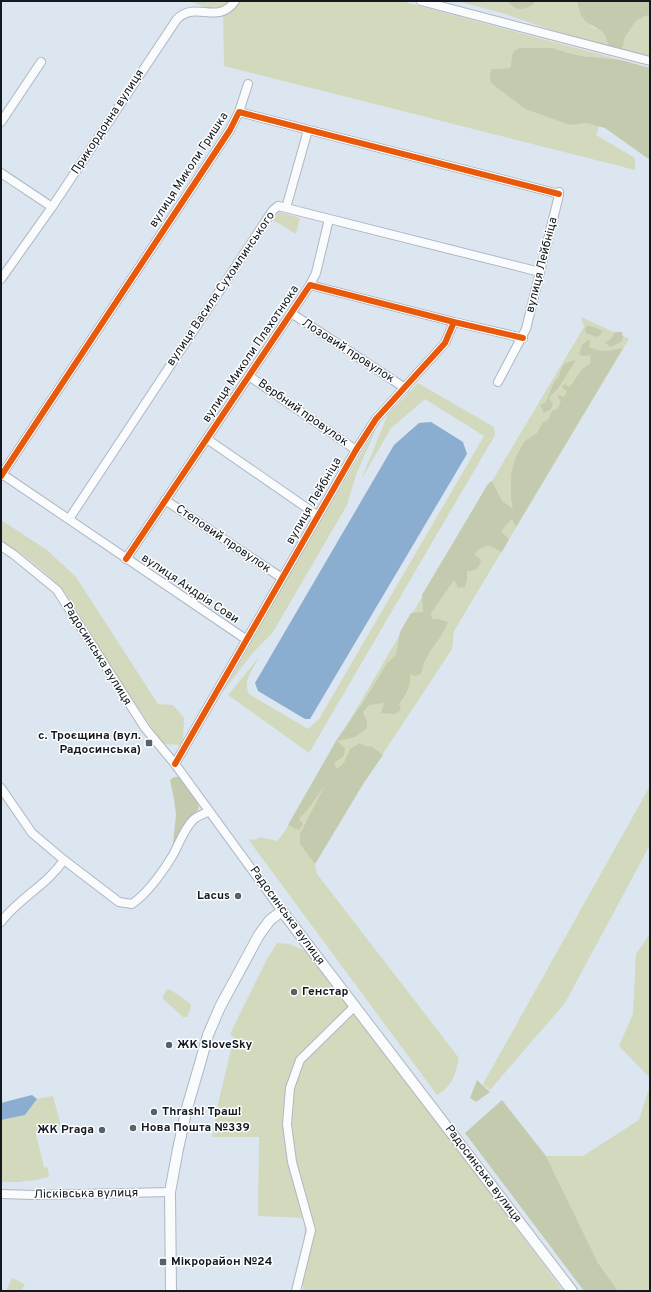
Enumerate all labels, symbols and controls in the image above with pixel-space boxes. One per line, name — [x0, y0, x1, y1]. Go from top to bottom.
street label: Прикордонна вулиця — [68, 66, 148, 178]
street label: вулиця Миколи Гришка — [146, 109, 232, 231]
street label: вулиця Василя Сухомлинського — [163, 208, 279, 369]
street label: вулиця Лейбніца — [522, 216, 562, 314]
street label: вулиця Миколи Плахотнюка — [199, 282, 303, 426]
street label: Лозовий провулок — [299, 315, 398, 387]
street label: Вербний провулок — [255, 376, 351, 450]
street label: вулиця Лейбніца — [283, 455, 345, 547]
street label: Степовий провулок — [172, 501, 274, 577]
street label: вулиця Андрія Сови — [138, 550, 242, 628]
street label: Радосинська вулиця — [59, 600, 135, 708]
place label: с. Троєщина (вул. Радосинська) — [38, 728, 141, 758]
marker: с. Троєщина (вул. Радосинська) — [144, 738, 154, 748]
street label: Радосинська вулиця — [246, 863, 328, 969]
place label: Lacus — [197, 888, 230, 904]
marker: Lacus — [233, 891, 243, 901]
place label: Генстар — [302, 984, 348, 1000]
marker: Генстар — [289, 987, 299, 997]
place label: ЖК SloveSky — [177, 1037, 253, 1053]
marker: ЖК SloveSky — [164, 1040, 174, 1050]
place label: Thrash! Траш! — [162, 1104, 241, 1120]
marker: Thrash! Траш! — [149, 1107, 159, 1117]
place label: Нова Пошта №339 — [141, 1120, 250, 1136]
place label: ЖК Praga — [37, 1122, 94, 1138]
street label: Радосинська вулиця — [441, 1122, 525, 1226]
marker: Нова Пошта №339 — [128, 1123, 138, 1133]
marker: ЖК Praga — [97, 1125, 107, 1135]
street label: Лісківська вулиця — [34, 1185, 138, 1203]
place label: Мікрорайон №24 — [171, 1254, 273, 1270]
marker: Мікрорайон №24 — [158, 1257, 168, 1267]

